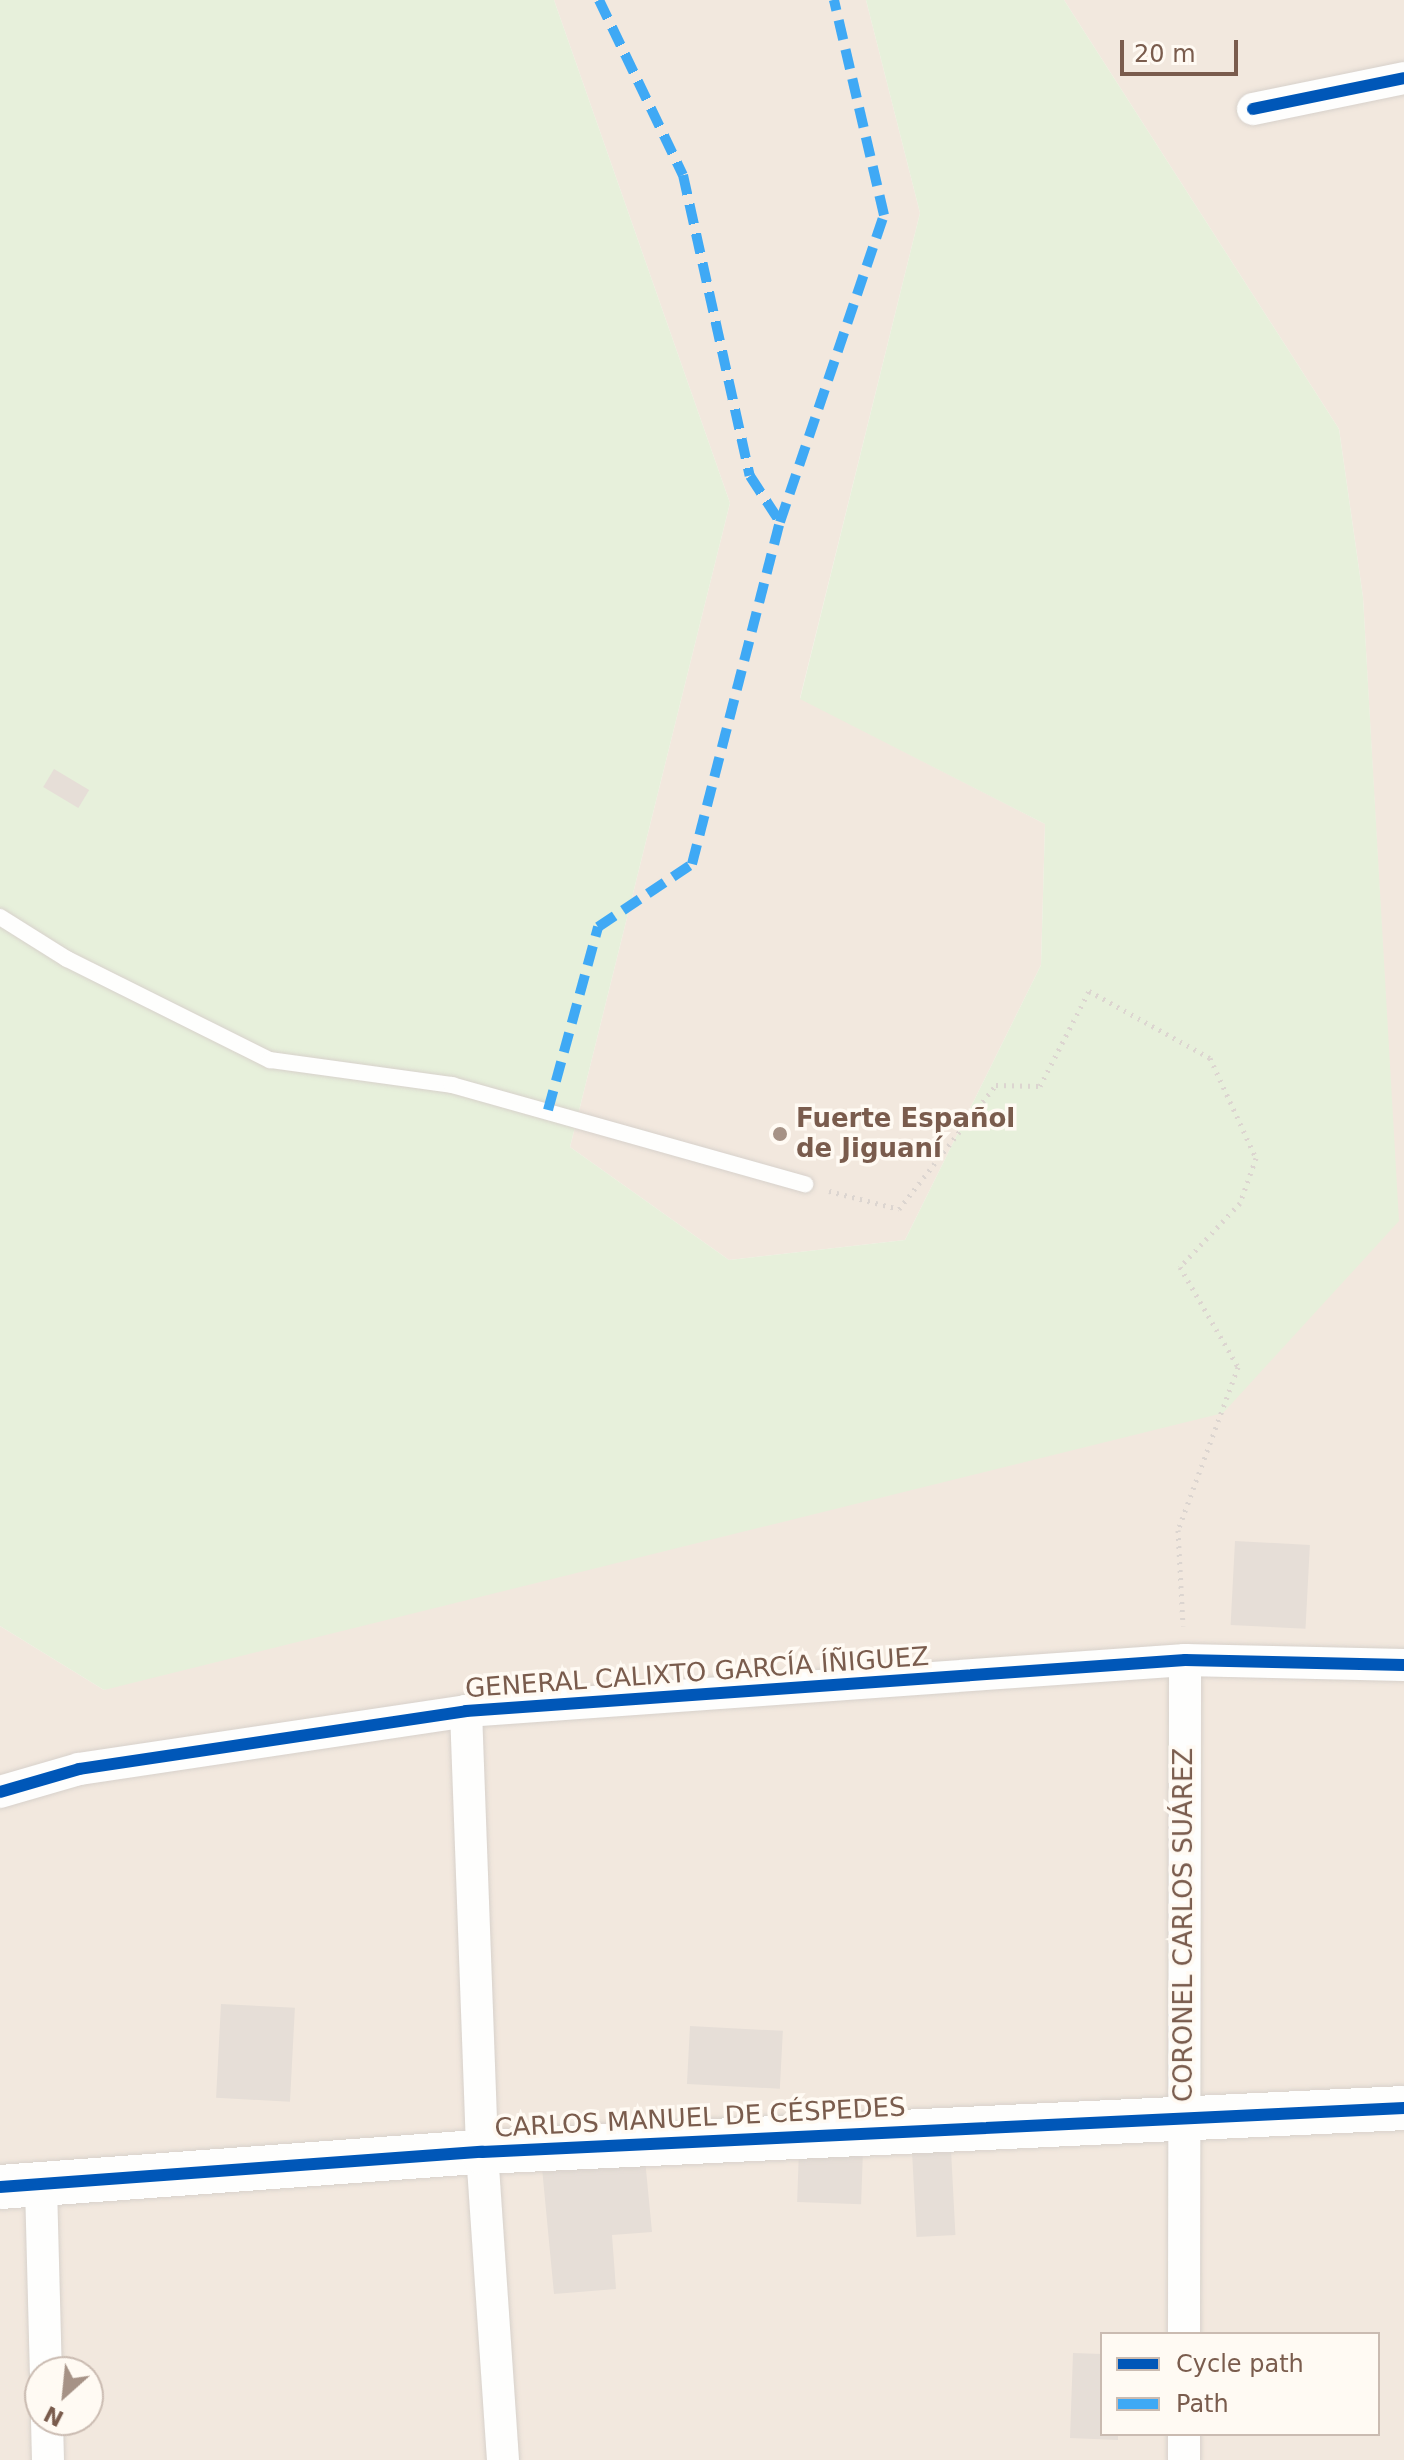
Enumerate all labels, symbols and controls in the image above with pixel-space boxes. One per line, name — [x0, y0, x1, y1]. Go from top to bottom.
scale bar — [1124, 24, 1242, 74]
text: 20 m — [1134, 40, 1196, 68]
place label: Fuerte Español de Jiguaní — [796, 1103, 1015, 1164]
marker: Fuerte Español de Jiguaní — [771, 1125, 789, 1143]
street label: GENERAL CALIXTO GARCÍA ÍÑIGUEZ — [464, 1641, 930, 1705]
street label: CORONEL CARLOS SUÁREZ — [1168, 1748, 1200, 2102]
street label: CARLOS MANUEL DE CÉSPEDES — [494, 2092, 906, 2144]
legend — [1100, 2332, 1380, 2436]
text: Cycle path — [1176, 2350, 1304, 2378]
north arrow — [24, 2356, 104, 2436]
text: Path — [1176, 2390, 1229, 2418]
text: N — [40, 2401, 68, 2431]

